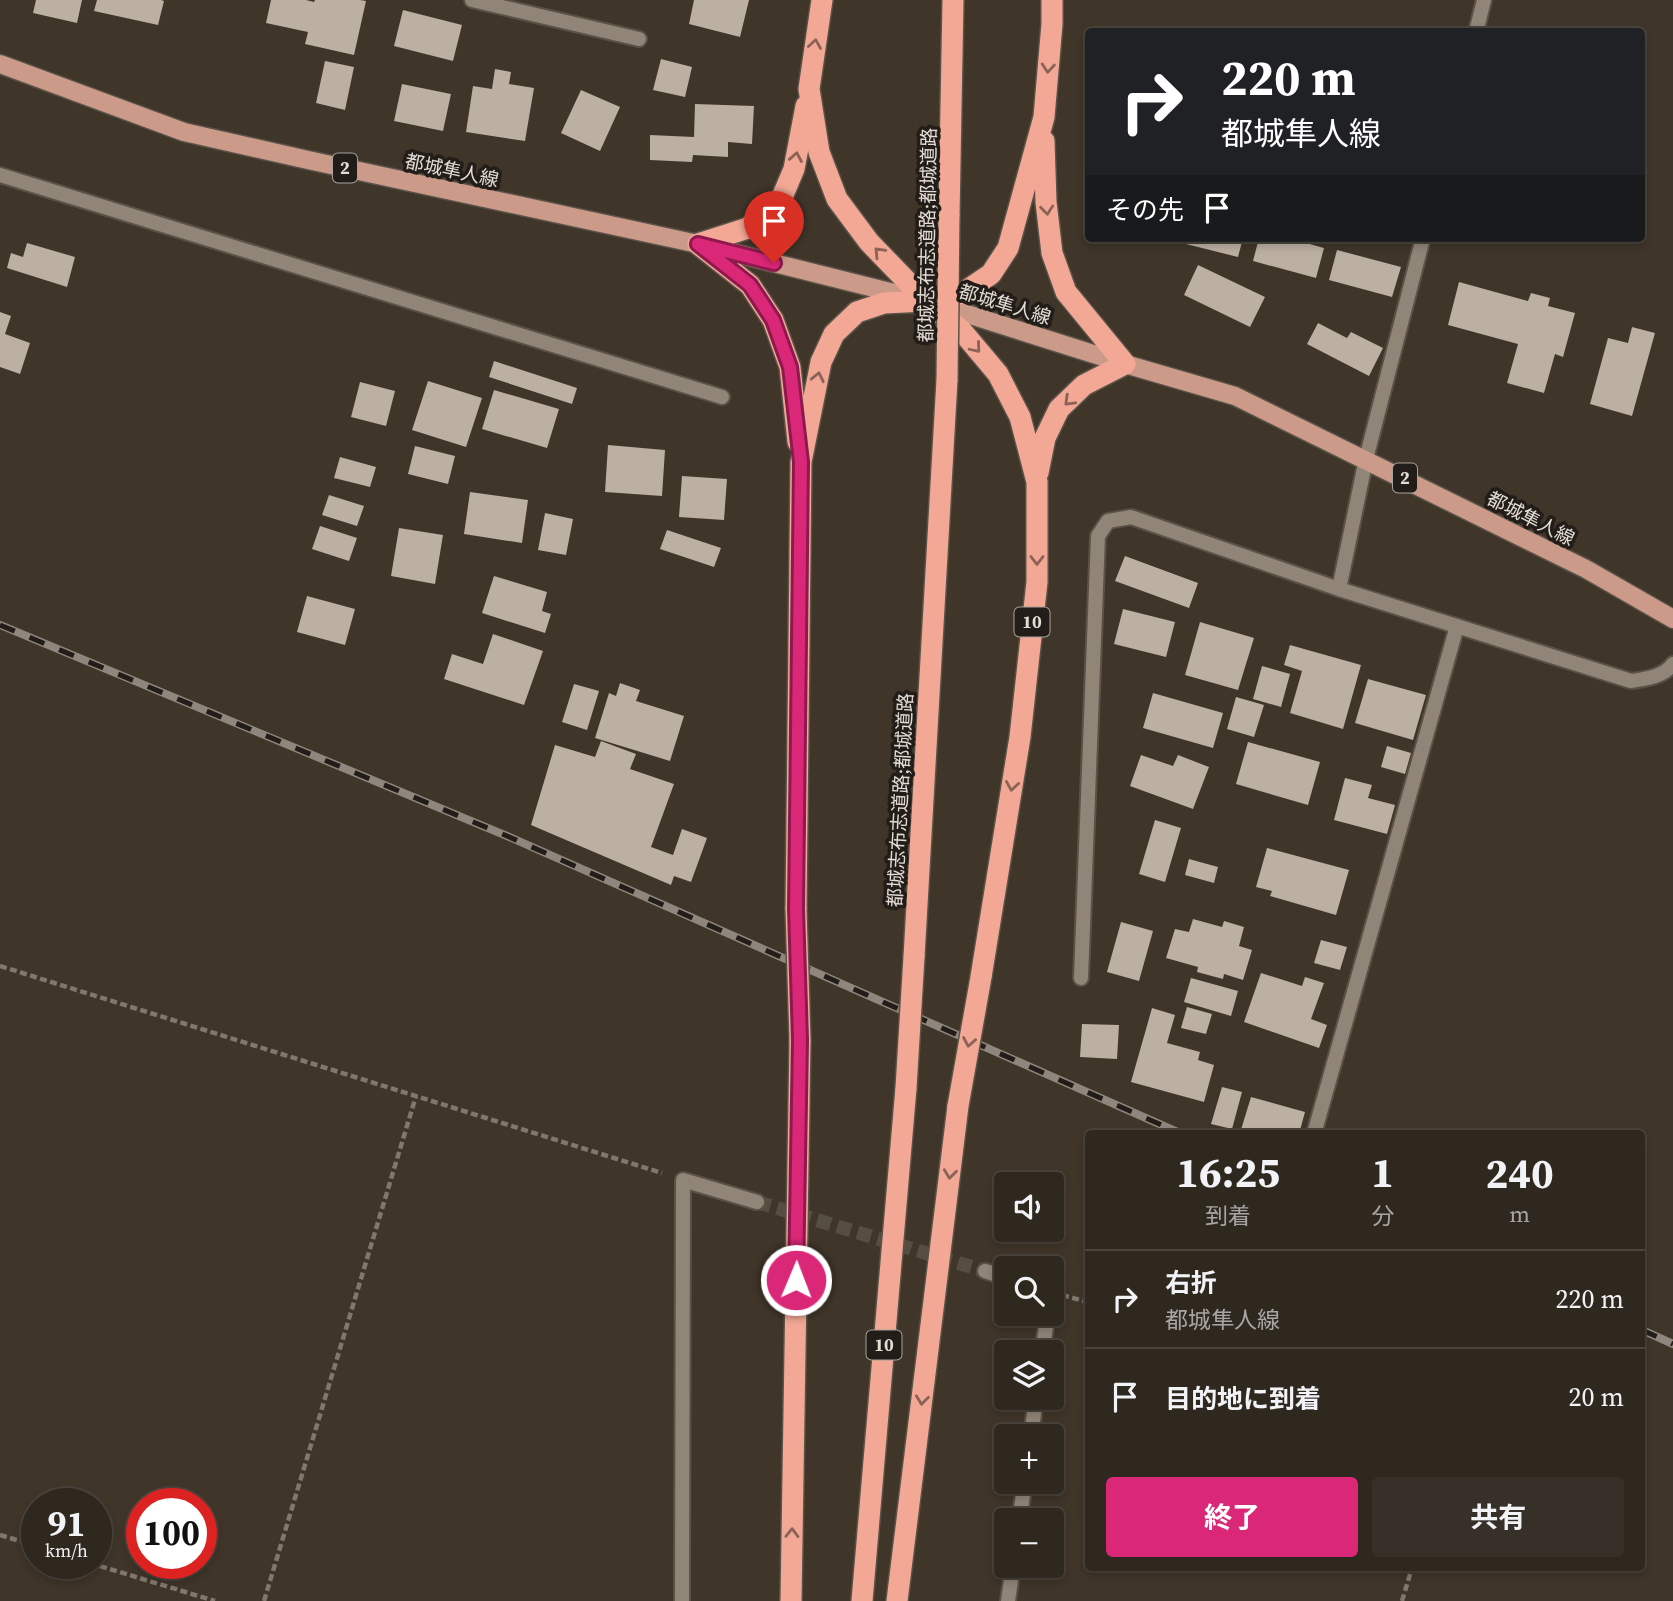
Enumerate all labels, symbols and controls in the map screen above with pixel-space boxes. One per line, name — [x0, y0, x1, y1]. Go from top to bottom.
one-way arrow — [808, 38, 823, 50]
text: 220 m — [1221, 44, 1356, 111]
icon: right — [1106, 56, 1197, 147]
one-way arrow — [1041, 63, 1056, 74]
text: 都城隼人線 — [1221, 112, 1381, 156]
street label: 都城志布志道路;都城道路 — [912, 127, 942, 343]
street label: 都城隼人線 — [403, 147, 501, 193]
one-way arrow — [788, 151, 803, 163]
road number: 2 — [333, 154, 357, 182]
icon: arrive — [1198, 189, 1236, 227]
pin — [744, 191, 804, 263]
text: その先 — [1106, 192, 1184, 228]
icon: arrive — [755, 202, 793, 240]
one-way arrow — [1039, 204, 1054, 216]
one-way arrow — [874, 247, 887, 260]
street label: 都城隼人線 — [956, 278, 1054, 330]
one-way arrow — [968, 340, 980, 353]
one-way arrow — [810, 371, 825, 383]
one-way arrow — [1064, 392, 1077, 405]
road number: 2 — [1393, 464, 1417, 492]
street label: 都城隼人線 — [1483, 485, 1579, 551]
one-way arrow — [1029, 555, 1045, 565]
road number: 10 — [1014, 608, 1050, 636]
street label: 都城志布志道路;都城道路 — [881, 692, 919, 908]
one-way arrow — [1005, 780, 1020, 792]
one-way arrow — [962, 1036, 977, 1048]
text: 16:25 — [1176, 1143, 1280, 1201]
text: 1 — [1371, 1143, 1394, 1201]
text: 240 — [1485, 1144, 1554, 1202]
one-way arrow — [942, 1168, 957, 1180]
map controls — [994, 1172, 1064, 1578]
button: sound — [994, 1172, 1064, 1242]
text: m — [1509, 1198, 1530, 1230]
text: 到着 — [1205, 1200, 1251, 1232]
text: 分 — [1371, 1200, 1394, 1232]
position arrow — [759, 1243, 833, 1317]
button: search — [994, 1256, 1064, 1326]
text: 右折 — [1165, 1265, 1217, 1301]
icon: right — [1106, 1280, 1144, 1318]
text: 220 m — [1556, 1281, 1624, 1317]
text: 都城隼人線 — [1165, 1304, 1280, 1336]
road number: 10 — [866, 1330, 902, 1360]
button: layers — [994, 1340, 1064, 1410]
icon: arrive — [1106, 1378, 1144, 1416]
text: 20 m — [1569, 1379, 1624, 1415]
text: 目的地に到着 — [1165, 1381, 1321, 1417]
one-way arrow — [914, 1394, 929, 1405]
button: + — [994, 1424, 1064, 1494]
button: 終了 — [1106, 1477, 1358, 1557]
button: 共有 — [1372, 1477, 1624, 1557]
speed limit sign: 100 — [126, 1488, 217, 1579]
text: 91 — [48, 1500, 85, 1548]
button: − — [994, 1508, 1064, 1578]
one-way arrow — [785, 1527, 800, 1538]
text: km/h — [45, 1538, 88, 1563]

